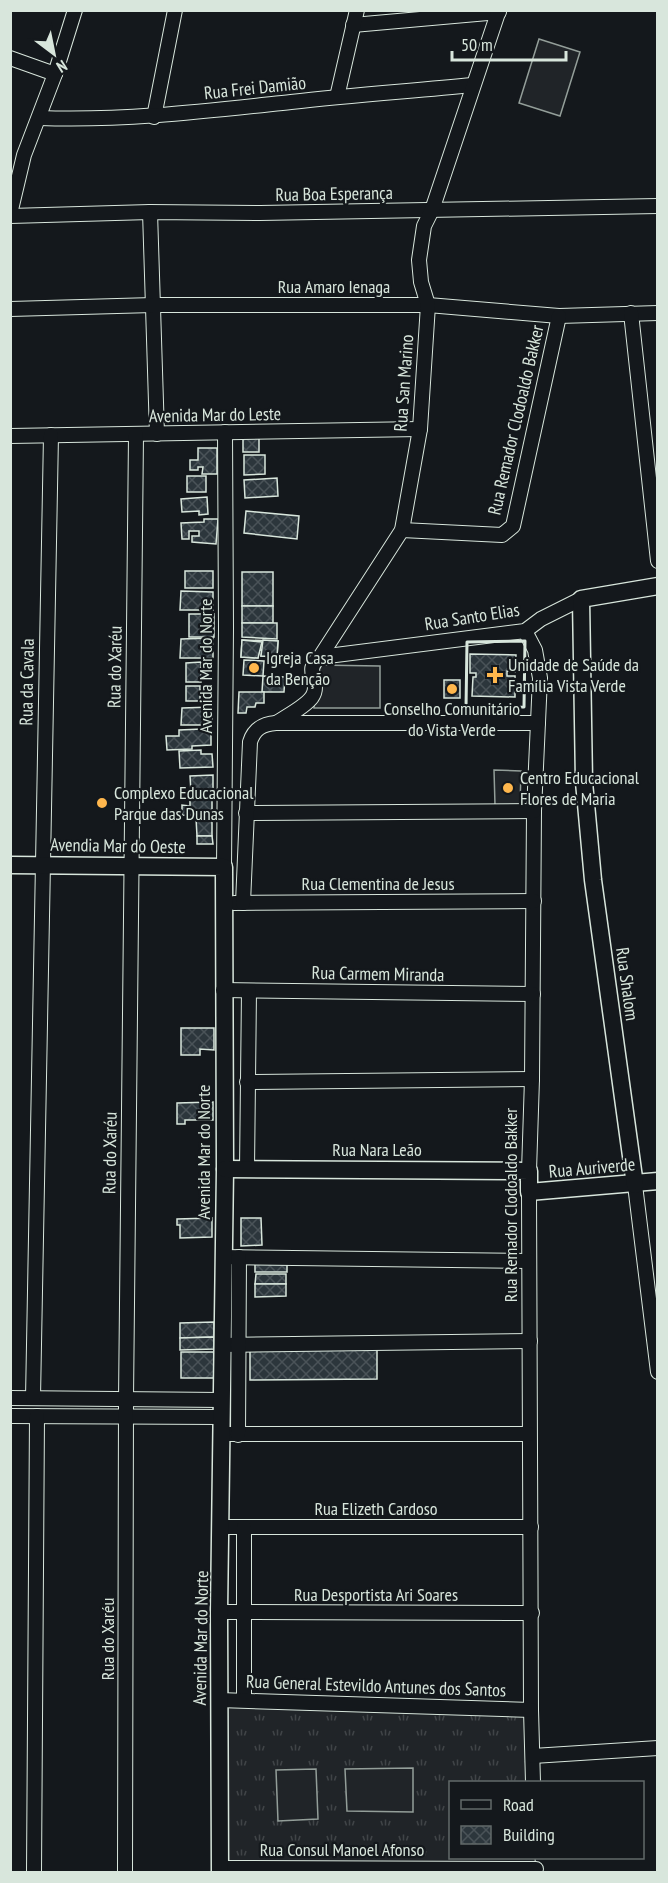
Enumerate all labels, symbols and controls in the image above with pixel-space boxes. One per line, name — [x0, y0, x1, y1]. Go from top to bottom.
north arrow — [24, 24, 84, 84]
scale bar — [452, 24, 566, 62]
text: 50 m — [461, 33, 493, 56]
text: N — [53, 56, 71, 77]
street label: Rua Frei Damião — [203, 71, 307, 104]
street label: Rua Boa Esperança — [275, 181, 393, 206]
street label: Rua Amaro Ienaga — [278, 275, 390, 298]
street label: Rua Remador Clodoaldo Bakker — [482, 322, 549, 517]
street label: Rua San Marino — [389, 333, 418, 432]
street label: Avenida Mar do Leste — [149, 402, 281, 427]
street label: Rua Santo Elias — [423, 598, 521, 635]
street label: Avenida Mar do Norte — [194, 599, 217, 733]
street label: Rua do Xaréu — [102, 626, 127, 708]
street label: Rua da Cavala — [14, 638, 39, 726]
place label: Igreja Casa da Benção — [266, 646, 334, 690]
place label: Unidade de Saúde da Família Vista Verde — [508, 653, 639, 697]
marker: Igreja Casa da Benção — [247, 661, 261, 675]
marker: Unidade de Saúde da Família Vista Verde — [486, 666, 504, 684]
marker: Conselho Comunitário do Vista Verde — [445, 682, 459, 696]
place label: Conselho Comunitário do Vista Verde — [384, 697, 520, 741]
place label: Centro Educacional Flores de Maria — [520, 766, 640, 810]
place label: Complexo Educacional Parque das Dunas — [114, 781, 254, 825]
marker: Centro Educacional Flores de Maria — [501, 781, 515, 795]
marker: Complexo Educacional Parque das Dunas — [95, 796, 109, 810]
street label: Avendia Mar do Oeste — [50, 833, 186, 858]
street label: Rua Clementina de Jesus — [302, 872, 454, 895]
street label: Rua Shalom — [611, 946, 644, 1022]
street label: Rua Carmem Miranda — [311, 961, 445, 986]
street label: Avenida Mar do Norte — [192, 1085, 215, 1219]
street label: Rua Remador Clodoaldo Bakker — [499, 1108, 522, 1302]
street label: Rua do Xaréu — [97, 1112, 122, 1194]
street label: Rua Nara Leão — [332, 1138, 422, 1161]
street label: Rua Auriverde — [548, 1152, 636, 1183]
street label: Rua Elizeth Cardoso — [314, 1497, 438, 1520]
street label: Avenida Mar do Norte — [188, 1570, 213, 1706]
street label: Rua Desportista Ari Soares — [294, 1583, 458, 1606]
street label: Rua do Xaréu — [96, 1598, 119, 1680]
street label: Rua General Estevildo Antunes dos Santos — [246, 1669, 507, 1702]
legend — [449, 1781, 644, 1859]
text: Road — [503, 1793, 534, 1816]
text: Building — [503, 1823, 555, 1846]
street label: Rua Consul Manoel Afonso — [260, 1838, 425, 1861]

